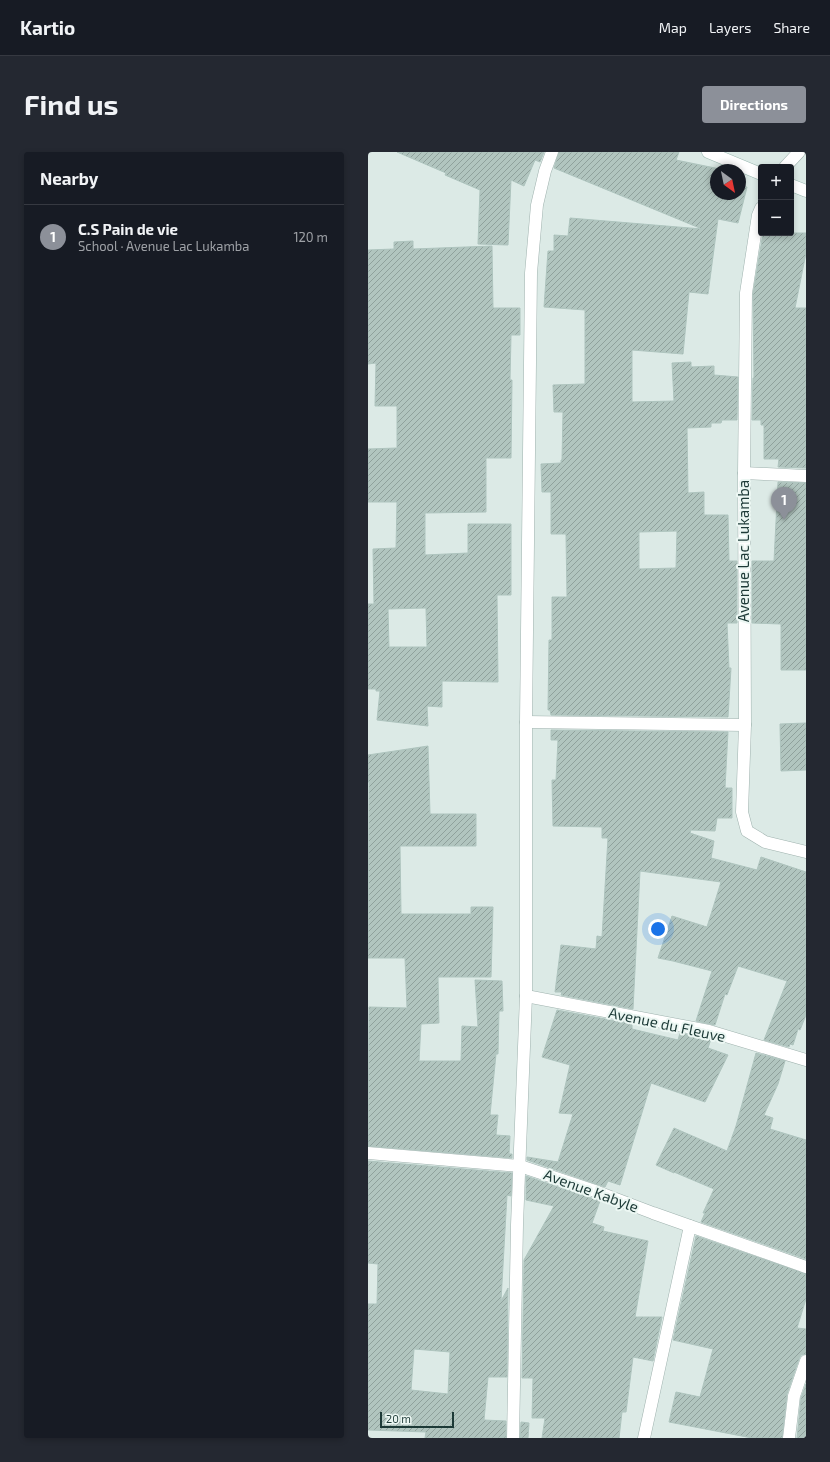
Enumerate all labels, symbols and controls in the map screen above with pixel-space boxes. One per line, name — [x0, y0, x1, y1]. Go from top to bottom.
text: Kartio — [20, 16, 75, 39]
text: Map — [659, 19, 687, 36]
text: Layers — [709, 19, 751, 36]
text: Share — [773, 19, 810, 36]
button: Directions — [702, 86, 806, 123]
text: Find us — [24, 87, 118, 121]
north arrow — [710, 164, 746, 200]
map controls — [758, 164, 794, 236]
button: + — [758, 164, 794, 200]
text: Nearby — [40, 168, 98, 188]
button: − — [758, 200, 794, 236]
text: C.S Pain de vie — [78, 220, 178, 238]
text: 1 — [50, 229, 56, 245]
text: 120 m — [293, 229, 328, 245]
text: School · Avenue Lac Lukamba — [78, 238, 249, 254]
street label: Avenue Lac Lukamba — [734, 480, 752, 622]
pin: 1 — [771, 487, 797, 520]
your location — [648, 919, 668, 939]
street label: Avenue du Fleuve — [607, 1003, 727, 1045]
street label: Avenue Kabyle — [541, 1165, 641, 1216]
scale bar — [380, 1410, 454, 1429]
text: 20 m — [386, 1412, 411, 1425]

